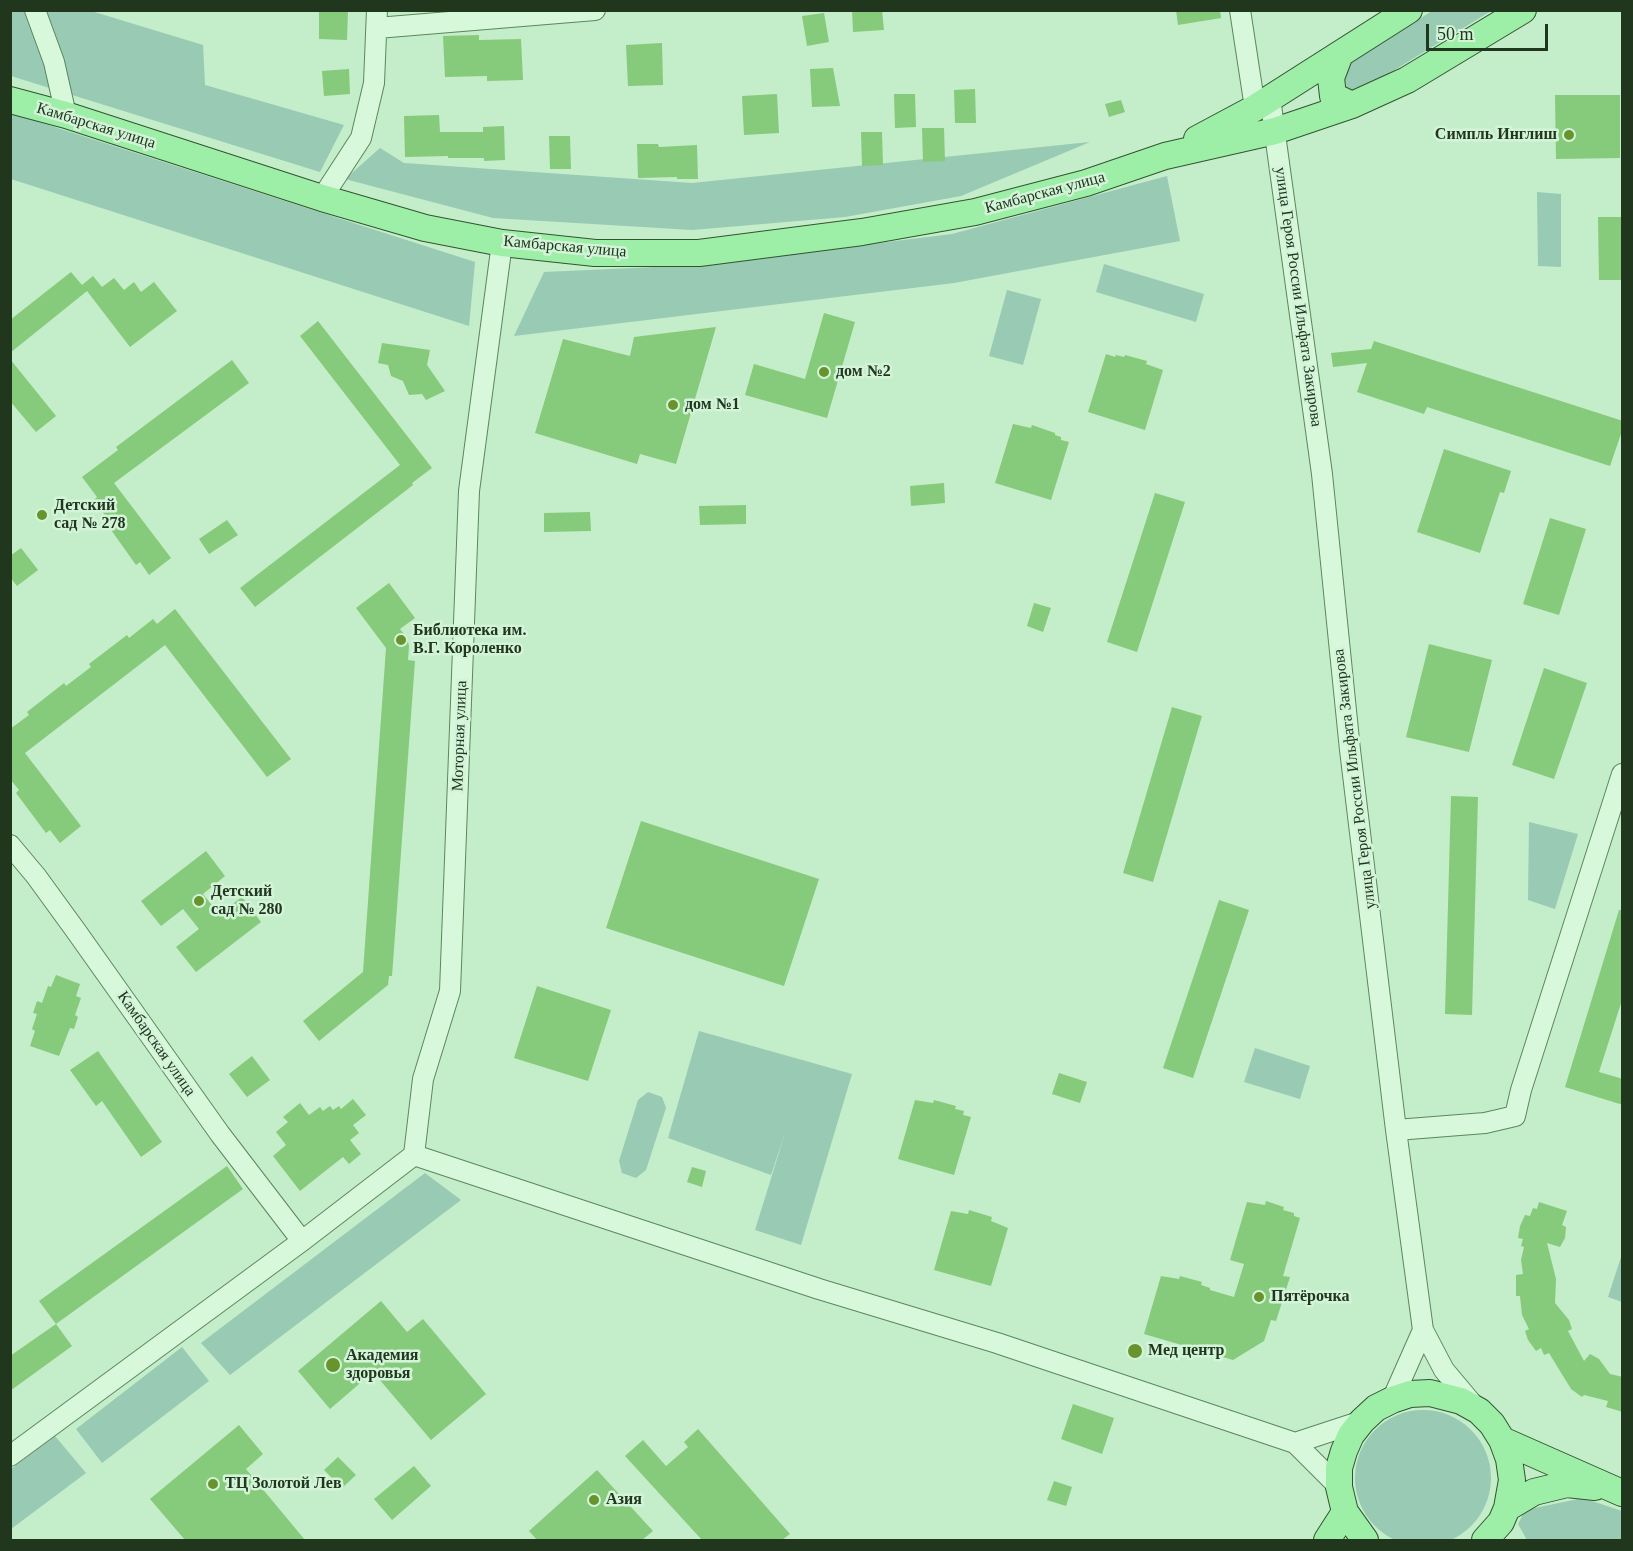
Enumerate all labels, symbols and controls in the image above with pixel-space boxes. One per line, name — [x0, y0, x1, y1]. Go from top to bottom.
scale bar — [1429, 12, 1550, 50]
text: 50 m — [1437, 24, 1474, 44]
street label: Камбарская улица — [34, 99, 158, 153]
place label: Симпль Инглиш — [1435, 125, 1557, 145]
marker: Симпль Инглиш — [1562, 128, 1576, 142]
street label: улица Героя России Ильфата Закирова — [1270, 166, 1326, 428]
street label: Камбарская улица — [983, 168, 1107, 218]
street label: Камбарская улица — [503, 232, 627, 262]
place label: дом №2 — [836, 362, 891, 382]
marker: дом №2 — [817, 365, 831, 379]
place label: дом №1 — [685, 395, 740, 415]
marker: дом №1 — [666, 398, 680, 412]
place label: Детский сад № 278 — [54, 496, 125, 534]
marker: Детский сад № 278 — [35, 508, 49, 522]
place label: Библиотека им. В.Г. Короленко — [413, 621, 526, 659]
marker: Библиотека им. В.Г. Короленко — [394, 633, 408, 647]
street label: улица Героя России Ильфата Закирова — [1330, 648, 1380, 910]
street label: Моторная улица — [448, 680, 472, 792]
place label: Детский сад № 280 — [211, 882, 282, 920]
marker: Детский сад № 280 — [192, 894, 206, 908]
street label: Камбарская улица — [113, 988, 199, 1100]
place label: Пятёрочка — [1271, 1287, 1350, 1307]
marker: Пятёрочка — [1252, 1290, 1266, 1304]
place label: Мед центр — [1148, 1341, 1224, 1361]
marker: Мед центр — [1126, 1342, 1144, 1360]
place label: Академия здоровья — [346, 1346, 418, 1384]
marker: Академия здоровья — [324, 1356, 342, 1374]
place label: ТЦ Золотой Лев — [225, 1474, 342, 1494]
marker: ТЦ Золотой Лев — [206, 1477, 220, 1491]
place label: Азия — [606, 1490, 642, 1510]
marker: Азия — [587, 1493, 601, 1507]

